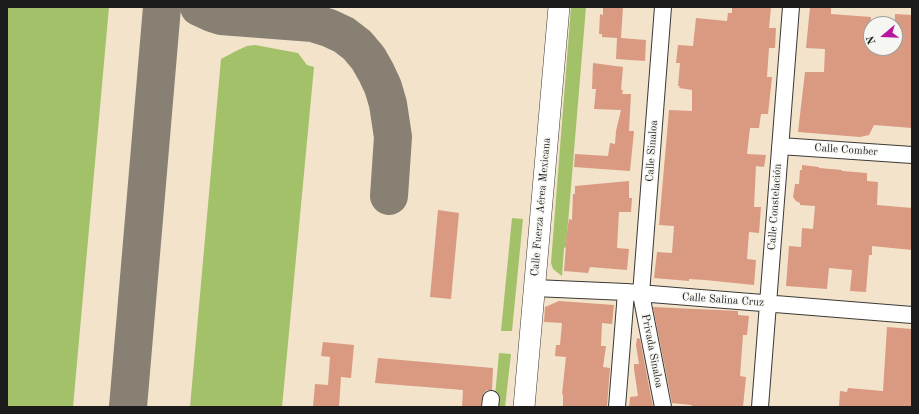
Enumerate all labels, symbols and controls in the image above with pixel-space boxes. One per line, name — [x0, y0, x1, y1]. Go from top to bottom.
north arrow — [863, 16, 903, 56]
text: N — [866, 34, 879, 46]
street label: Calle Sinaloa — [643, 120, 661, 182]
street label: Calle Fuerza Aérea Mexicana — [528, 137, 554, 277]
street label: Calle Comber — [814, 141, 878, 159]
street label: Calle Constelación — [765, 163, 785, 251]
street label: Calle Salina Cruz — [682, 291, 764, 309]
street label: Privada Sinaloa — [638, 313, 666, 389]

